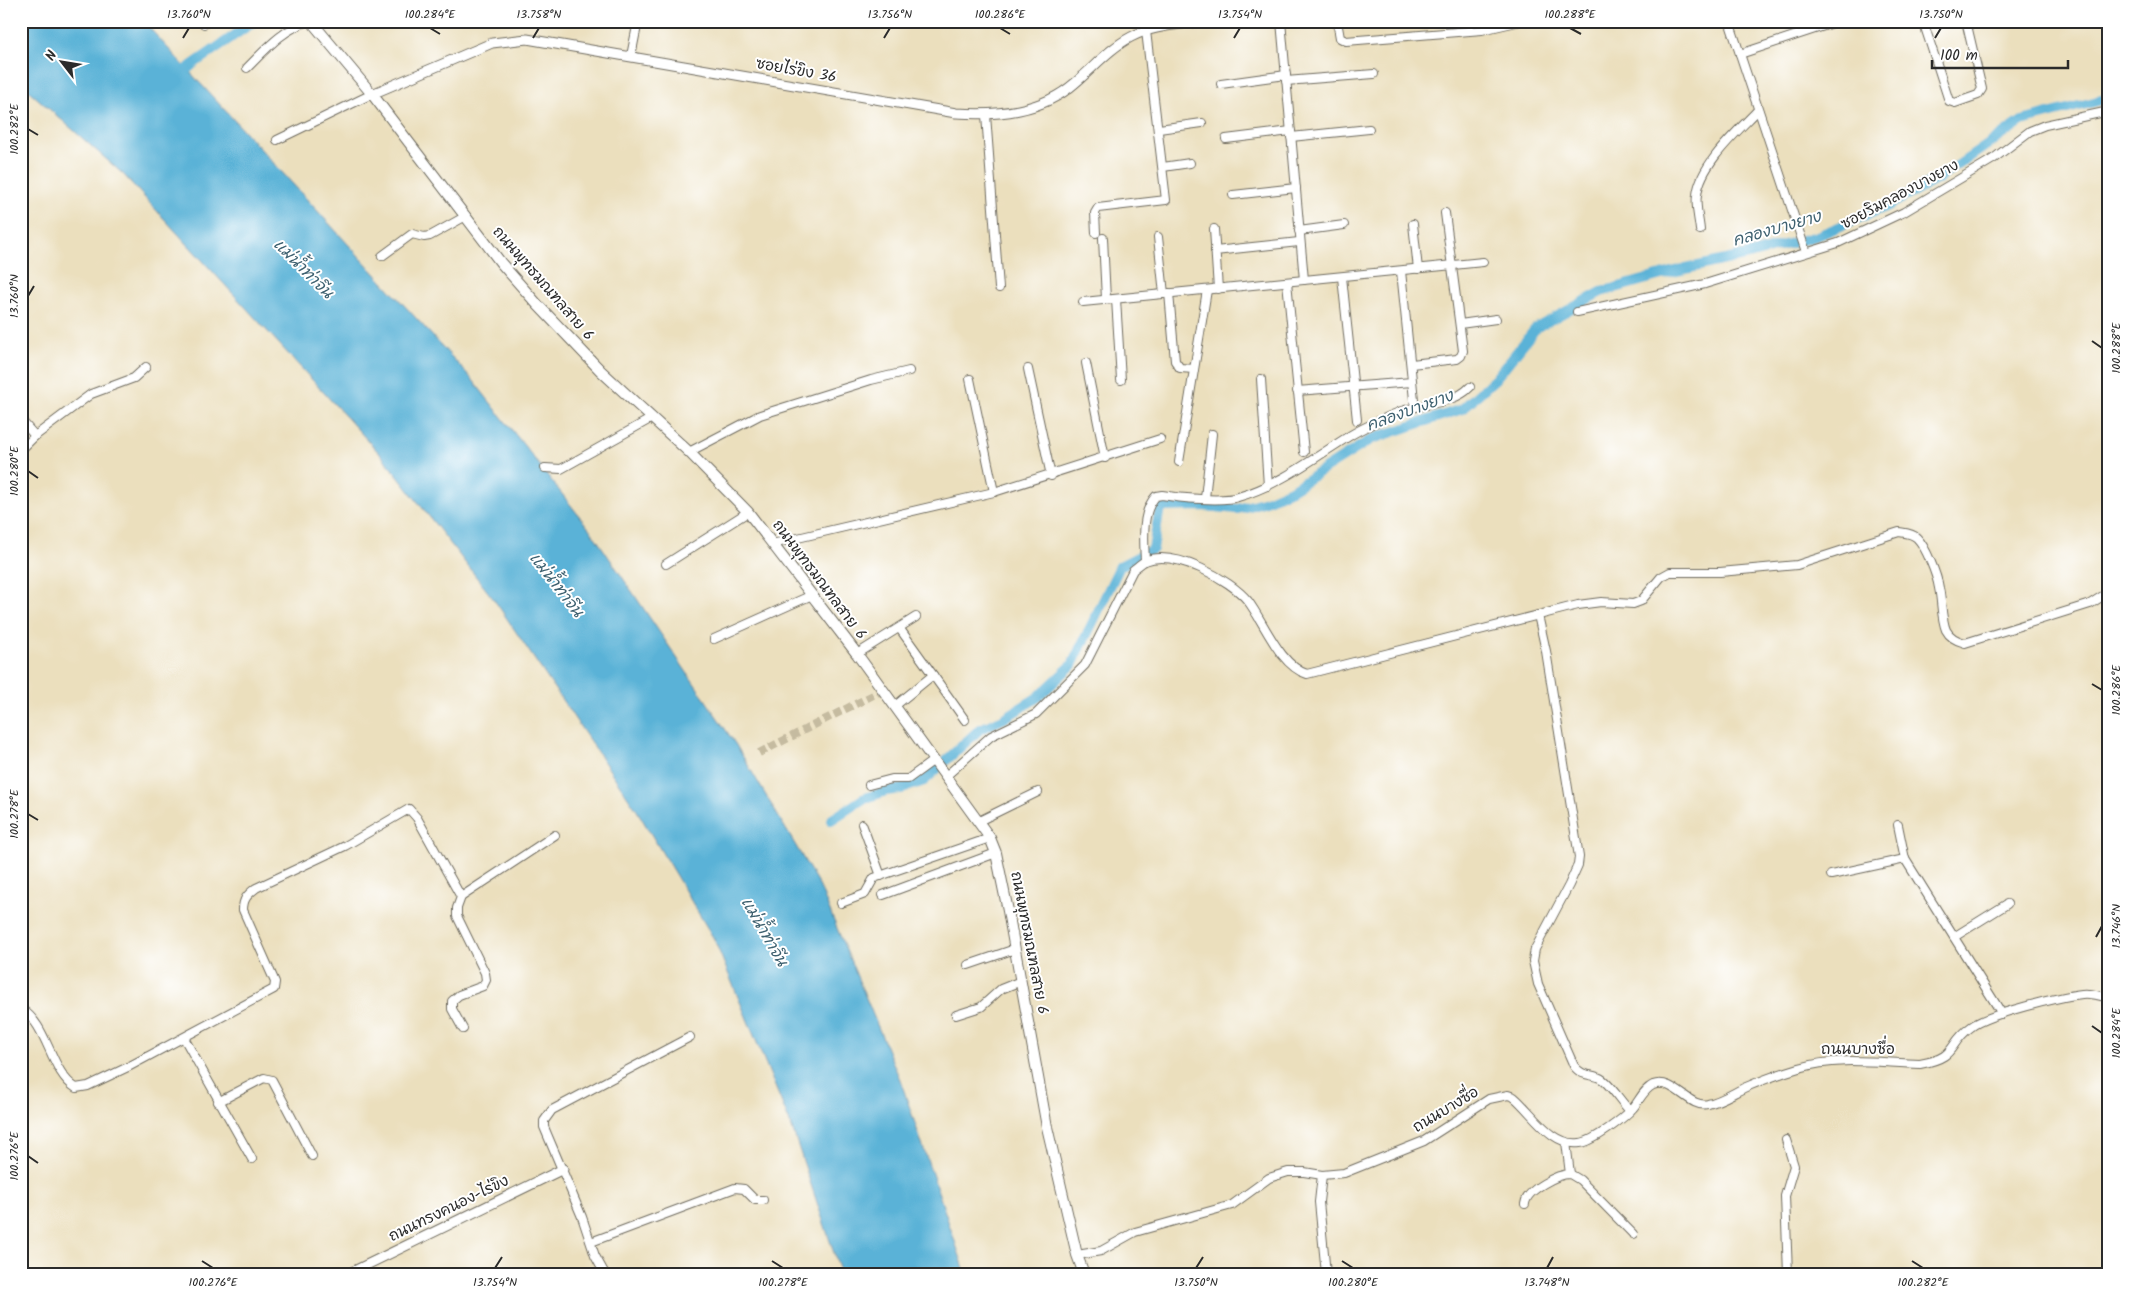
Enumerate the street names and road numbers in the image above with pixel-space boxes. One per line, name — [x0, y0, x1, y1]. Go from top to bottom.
street label: ซอยไร่ขิง 36 — [754, 52, 838, 90]
street label: ซอยริมคลองบางยาง — [1837, 154, 1963, 236]
street label: ถนนพุทธมณฑลสาย 6 — [486, 221, 600, 347]
street label: ถนนพุทธมณฑลสาย 6 — [766, 515, 872, 645]
street label: ถนนพุทธมณฑลสาย 6 — [1003, 869, 1055, 1017]
street label: ถนนบางซื่อ — [1821, 1035, 1895, 1062]
street label: ถนนบางซื่อ — [1407, 1078, 1484, 1139]
street label: ถนนทรงคนอง-ไร่ขิง — [385, 1169, 513, 1249]

